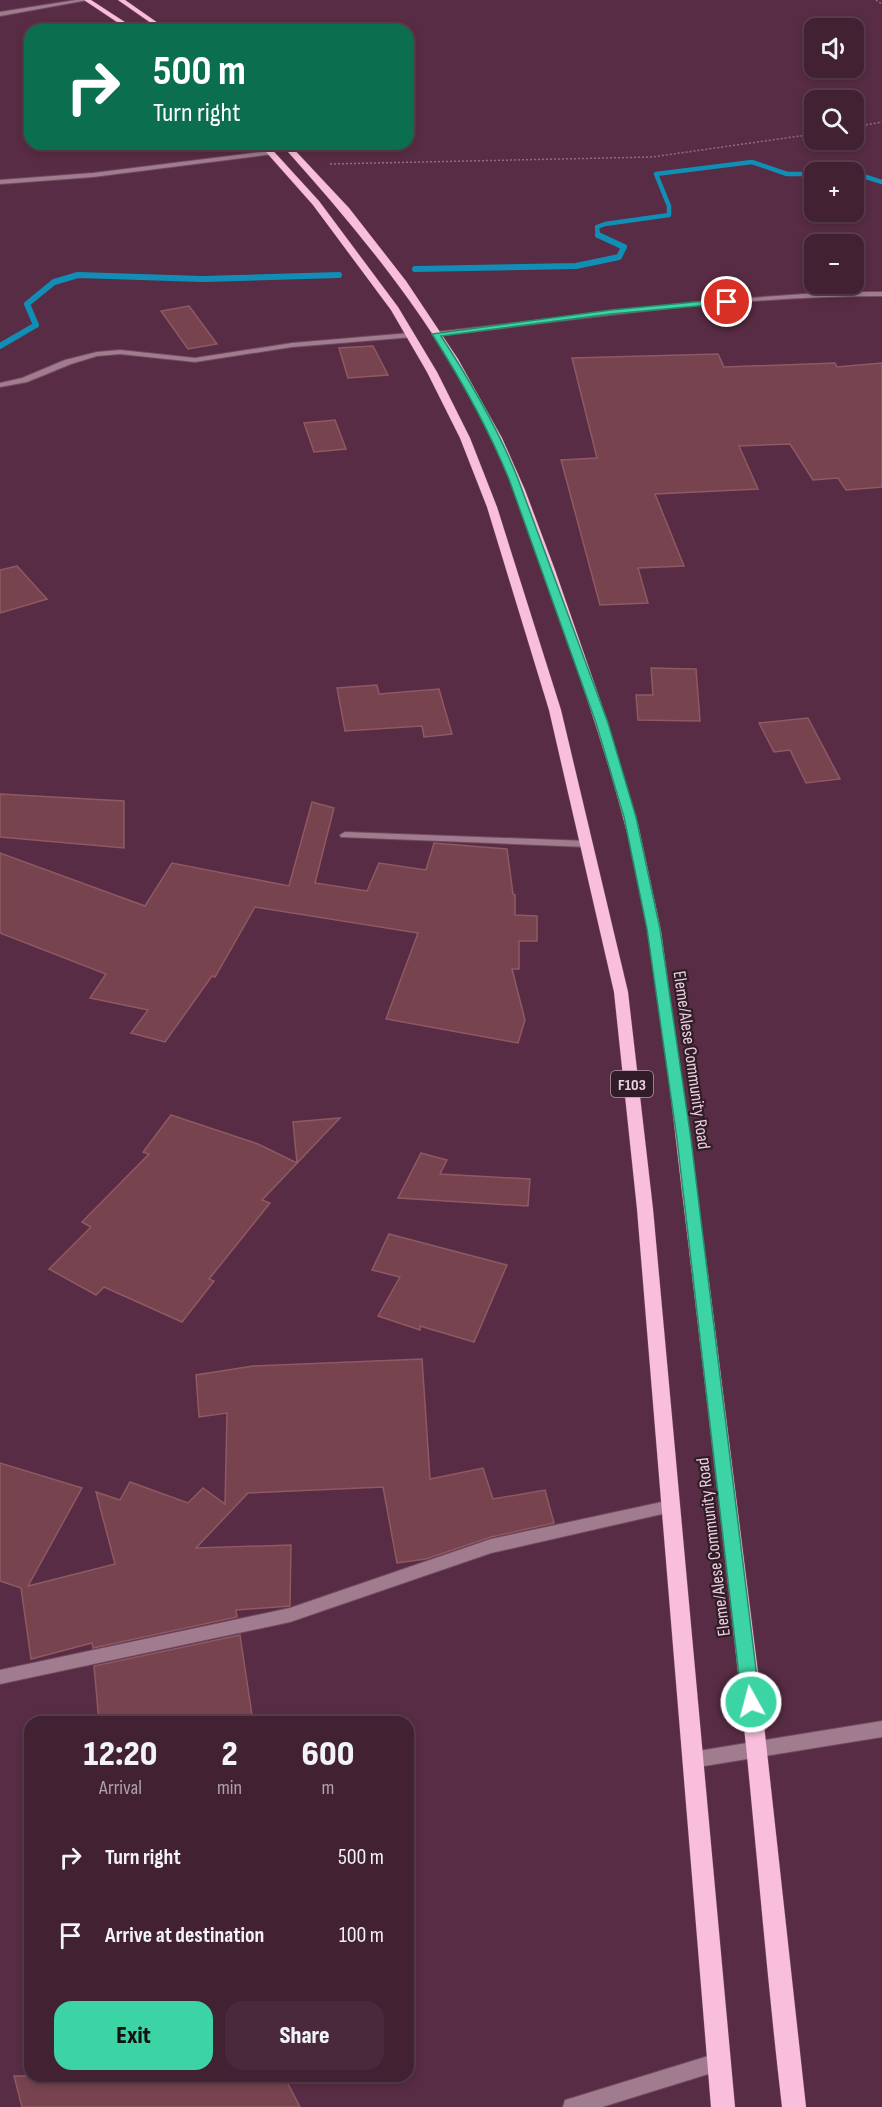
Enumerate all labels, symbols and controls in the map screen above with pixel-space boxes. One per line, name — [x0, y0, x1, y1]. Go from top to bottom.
map controls — [804, 18, 864, 294]
button: sound — [804, 18, 864, 78]
text: 500 m — [153, 46, 246, 97]
icon: right — [54, 48, 132, 126]
button: search — [804, 90, 864, 150]
text: Turn right — [153, 97, 240, 129]
button: + — [804, 162, 864, 222]
button: − — [804, 234, 864, 294]
pin — [701, 276, 752, 327]
icon: arrive — [710, 285, 743, 318]
street label: Eleme/Alese Community Road — [669, 970, 714, 1151]
road number: F103 — [611, 1071, 653, 1097]
street label: Eleme/Alese Community Road — [692, 1456, 735, 1638]
position arrow — [719, 1670, 783, 1734]
text: 12:20 — [84, 1733, 157, 1776]
text: 2 — [221, 1733, 238, 1776]
text: 600 — [302, 1733, 354, 1776]
text: Arrival — [99, 1776, 142, 1800]
text: min — [217, 1776, 242, 1800]
text: m — [322, 1776, 334, 1800]
icon: right — [54, 1841, 87, 1874]
text: Turn right — [105, 1844, 181, 1871]
text: 500 m — [338, 1844, 384, 1871]
icon: arrive — [54, 1919, 87, 1952]
text: Arrive at destination — [105, 1922, 264, 1949]
text: 100 m — [339, 1922, 384, 1949]
button: Exit — [54, 2001, 213, 2070]
button: Share — [225, 2001, 384, 2070]

